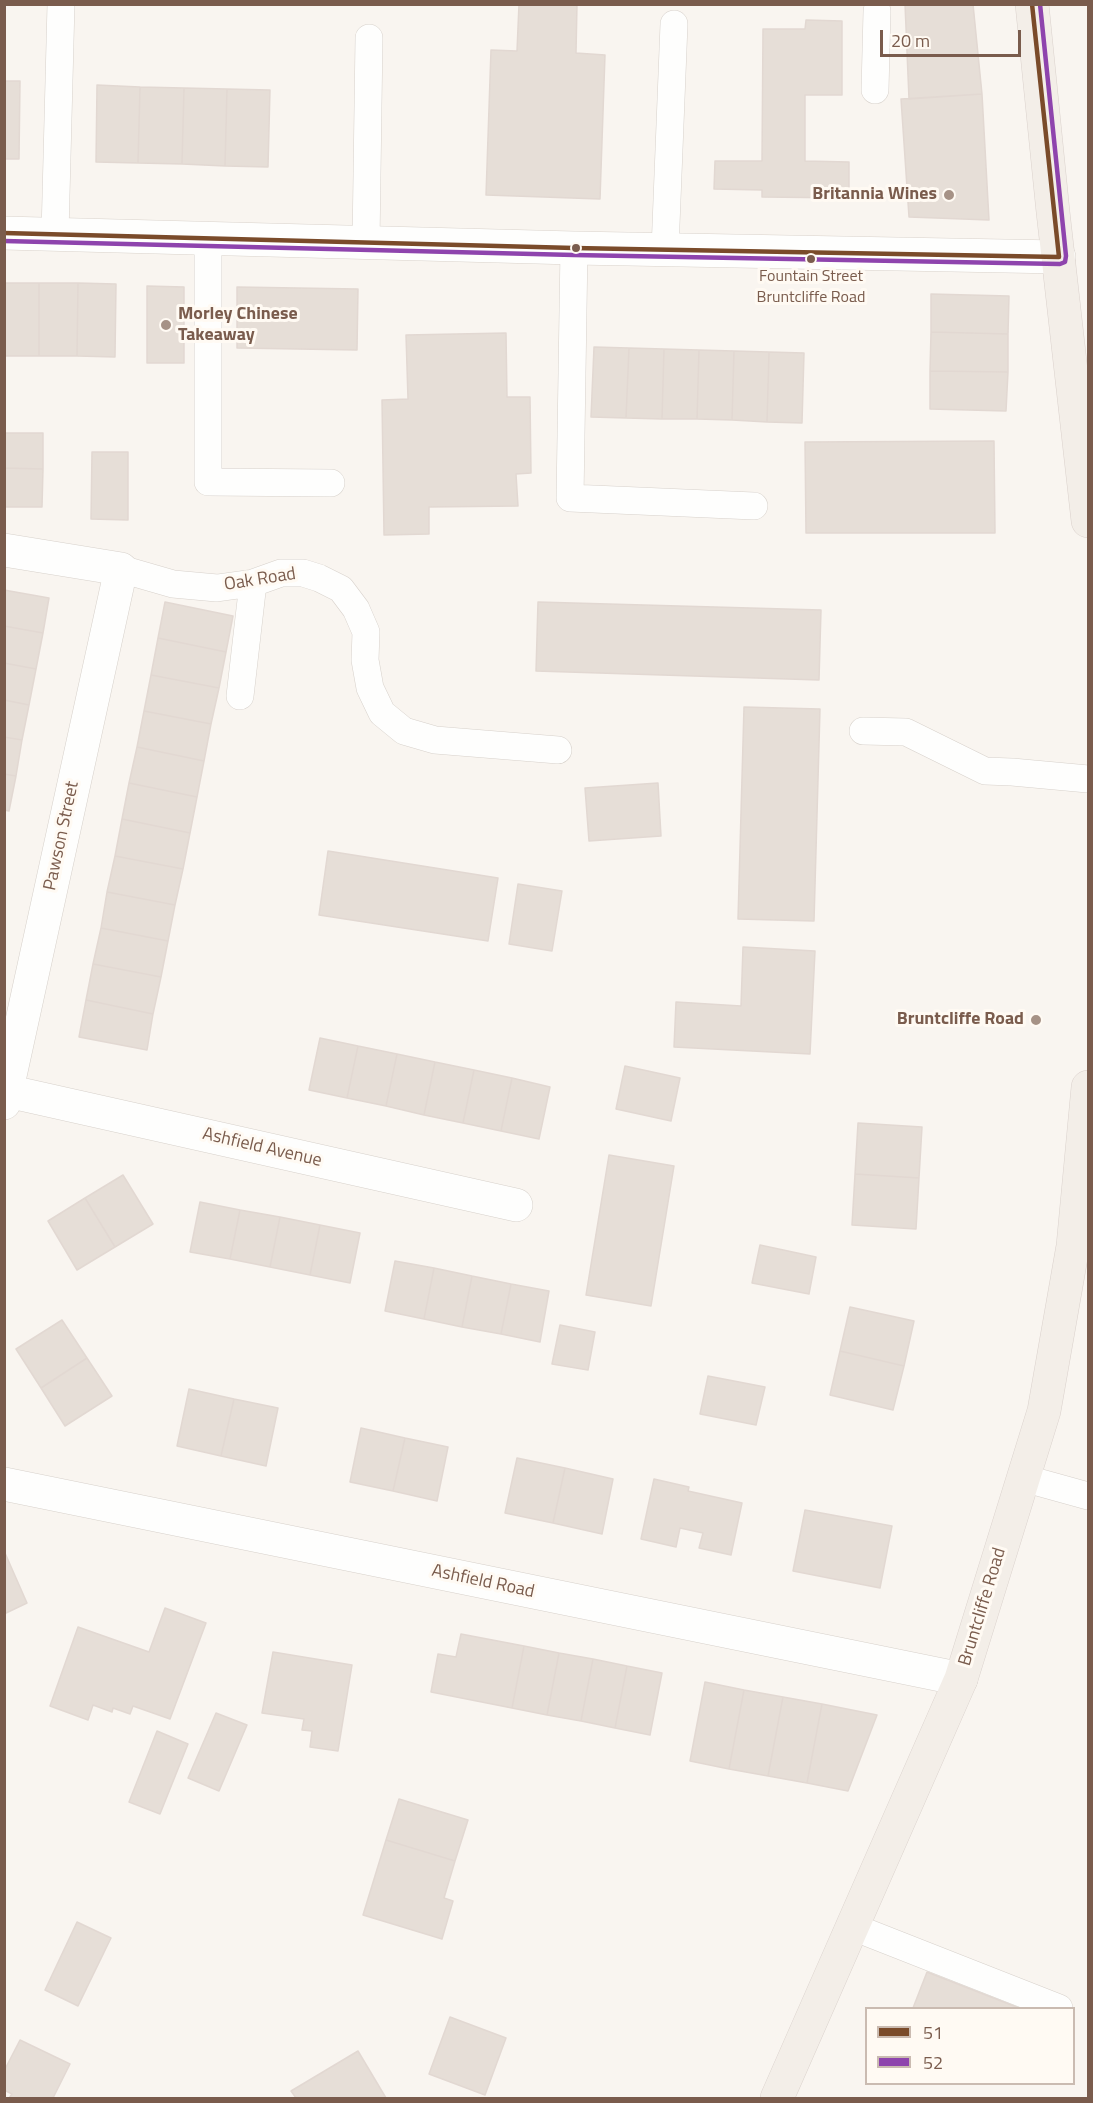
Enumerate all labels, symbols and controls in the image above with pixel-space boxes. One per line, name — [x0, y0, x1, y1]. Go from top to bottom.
scale bar — [883, 18, 1024, 56]
text: 20 m — [891, 27, 930, 54]
place label: Britannia Wines — [812, 184, 937, 206]
marker: Britannia Wines — [942, 188, 956, 202]
unlabelled marker — [570, 242, 582, 254]
marker: Fountain Street Bruntcliffe Road — [805, 253, 817, 265]
place label: Fountain Street Bruntcliffe Road — [757, 267, 865, 305]
place label: Morley Chinese Takeaway — [178, 304, 298, 346]
marker: Morley Chinese Takeaway — [159, 318, 173, 332]
street label: Oak Road — [223, 564, 297, 596]
street label: Pawson Street — [40, 779, 84, 893]
place label: Bruntcliffe Road — [897, 1009, 1024, 1031]
marker: Bruntcliffe Road — [1029, 1013, 1043, 1027]
street label: Ashfield Avenue — [200, 1124, 324, 1172]
street label: Bruntcliffe Road — [955, 1545, 1011, 1669]
street label: Ashfield Road — [430, 1561, 536, 1603]
legend — [865, 2007, 1075, 2085]
text: 51 — [923, 2019, 943, 2046]
text: 52 — [923, 2049, 943, 2076]

